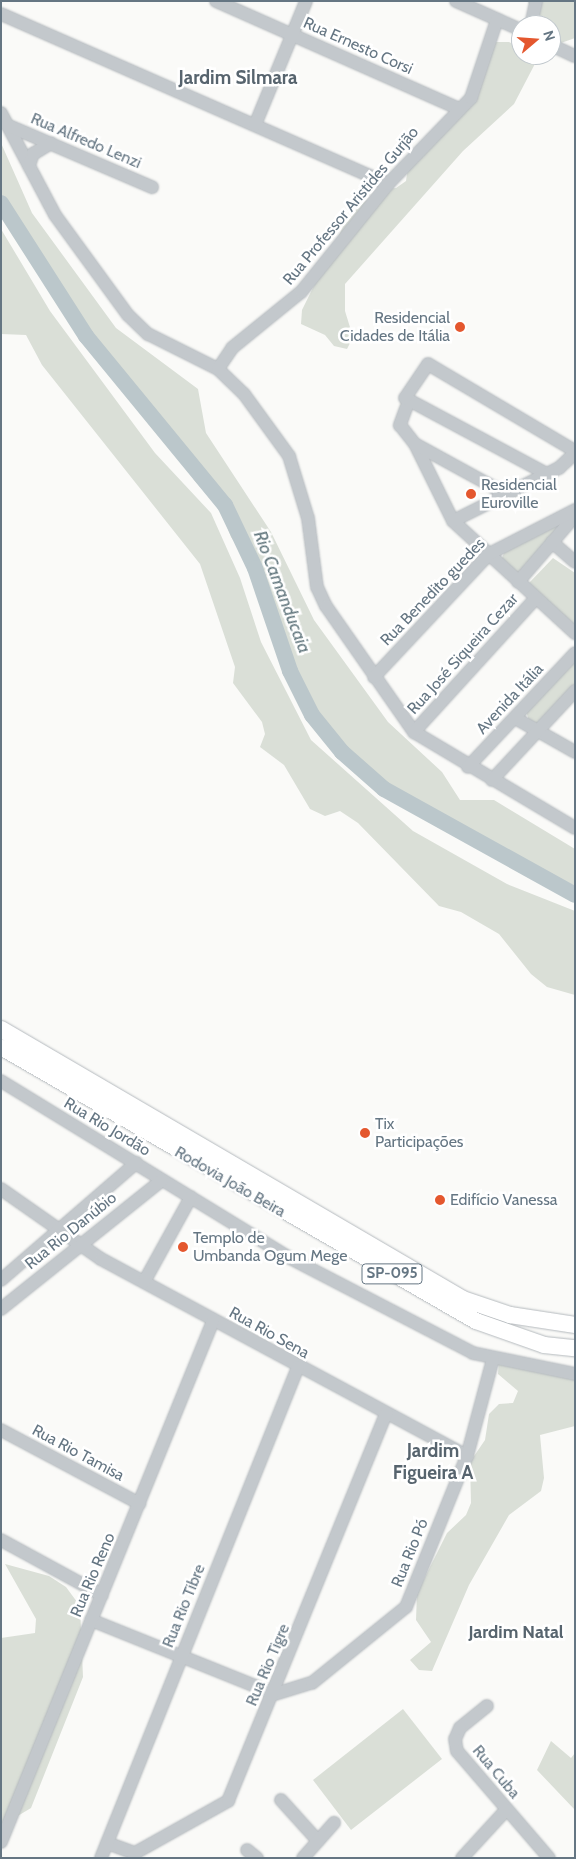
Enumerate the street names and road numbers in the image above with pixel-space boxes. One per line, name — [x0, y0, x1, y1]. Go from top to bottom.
street label: Rua Ernesto Corsi — [300, 13, 416, 79]
street label: Rua Alfredo Lenzi — [28, 109, 144, 173]
street label: Rua Professor Aristides Gurjão — [279, 123, 423, 289]
street label: Rua Benedito guedes — [377, 534, 489, 650]
street label: Rua José Siqueira Cezar — [404, 590, 522, 718]
street label: Avenida Itália — [472, 660, 548, 738]
street label: Rua Rio Jordão — [60, 1094, 154, 1160]
street label: Rodovia João Beira — [171, 1143, 289, 1221]
street label: Rua Rio Danúbio — [21, 1188, 121, 1274]
road number: SP-095 — [361, 1262, 423, 1286]
street label: Rua Rio Sena — [226, 1303, 312, 1363]
street label: Rua Rio Tamisa — [29, 1421, 127, 1485]
street label: Rua Rio Pó — [388, 1516, 432, 1590]
street label: Rua Rio Reno — [67, 1530, 119, 1620]
street label: Rua Rio Tibre — [159, 1562, 209, 1650]
street label: Rua Rio Tigre — [242, 1621, 294, 1709]
street label: Rua Cuba — [468, 1741, 524, 1803]

